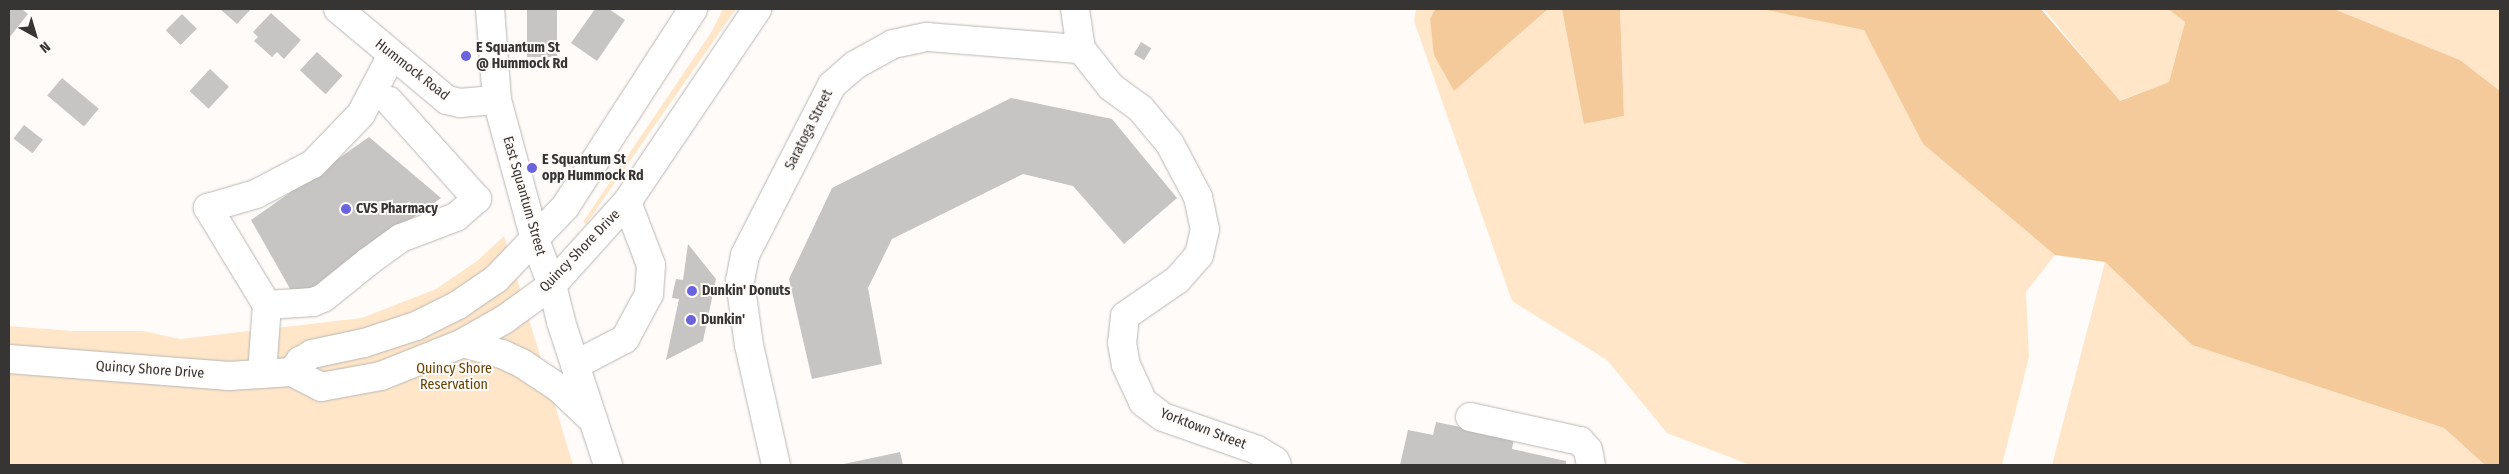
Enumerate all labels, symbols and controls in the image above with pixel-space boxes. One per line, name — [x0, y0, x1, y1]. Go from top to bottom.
north arrow — [10, 10, 60, 60]
street label: Hummock Road — [372, 36, 452, 104]
text: N — [36, 38, 53, 56]
place label: E Squantum St @ Hummock Rd — [476, 40, 568, 72]
marker: E Squantum St @ Hummock Rd — [460, 50, 472, 62]
street label: Saratoga Street — [782, 87, 836, 173]
street label: East Squantum Street — [499, 134, 549, 258]
place label: E Squantum St opp Hummock Rd — [542, 152, 644, 184]
marker: E Squantum St opp Hummock Rd — [526, 162, 538, 174]
place label: CVS Pharmacy — [356, 201, 438, 217]
marker: CVS Pharmacy — [340, 203, 352, 215]
street label: Quincy Shore Drive — [536, 206, 624, 296]
place label: Dunkin' Donuts — [702, 283, 790, 299]
marker: Dunkin' Donuts — [686, 285, 698, 297]
place label: Dunkin' — [701, 312, 745, 328]
marker: Dunkin' — [685, 314, 697, 326]
street label: Quincy Shore Drive — [95, 358, 205, 382]
park label: Quincy Shore Reservation — [416, 361, 492, 394]
street label: Yorktown Street — [1158, 405, 1248, 453]

